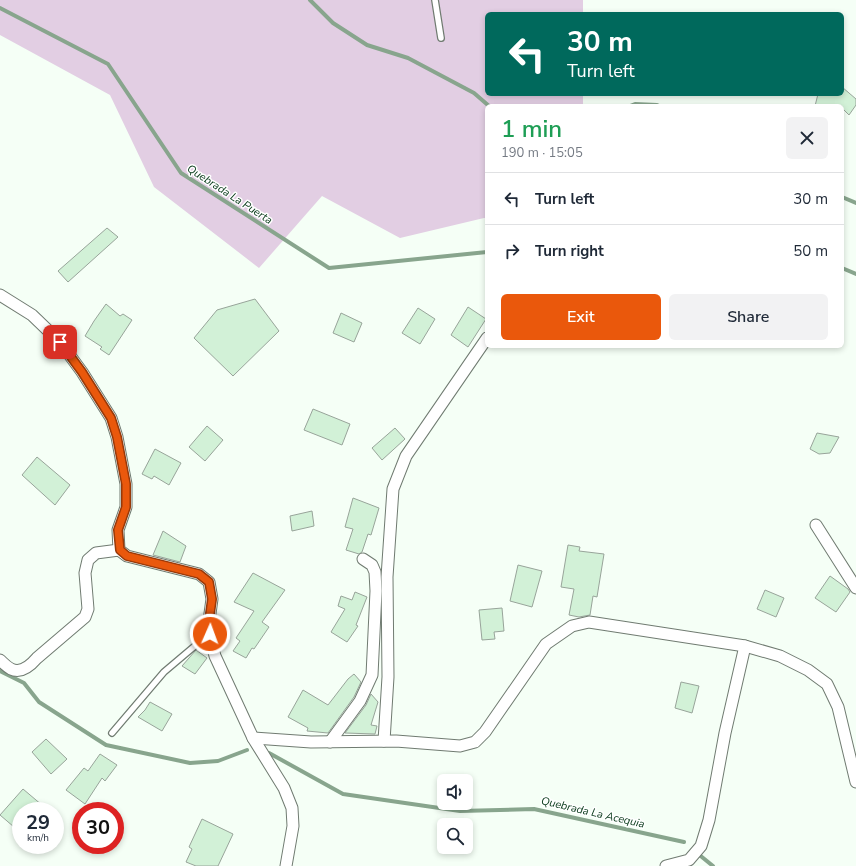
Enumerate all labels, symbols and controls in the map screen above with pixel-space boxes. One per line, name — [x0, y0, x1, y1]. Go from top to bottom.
text: 30 m — [567, 23, 633, 61]
icon: left — [501, 28, 553, 80]
text: Turn left — [567, 59, 635, 83]
text: 1 min — [501, 113, 562, 145]
button: close — [786, 117, 828, 159]
text: 190 m · 15:05 — [501, 144, 583, 162]
water label: Quebrada La Puerta — [184, 161, 276, 228]
icon: left — [501, 188, 523, 210]
text: Turn left — [535, 189, 594, 209]
text: 30 m — [793, 189, 828, 209]
icon: right — [501, 240, 523, 262]
text: Turn right — [535, 241, 604, 261]
text: 50 m — [793, 241, 828, 261]
button: Exit — [501, 294, 661, 340]
button: Share — [669, 294, 828, 340]
pin — [43, 325, 77, 359]
icon: arrive — [49, 331, 71, 353]
position arrow — [189, 613, 231, 655]
map controls — [437, 774, 473, 854]
button: sound — [437, 774, 473, 810]
water label: Quebrada La Acequia — [540, 793, 646, 832]
speed limit sign: 30 — [72, 802, 124, 854]
text: 29 — [26, 809, 50, 836]
button: search — [437, 818, 473, 854]
text: km/h — [27, 831, 49, 845]

